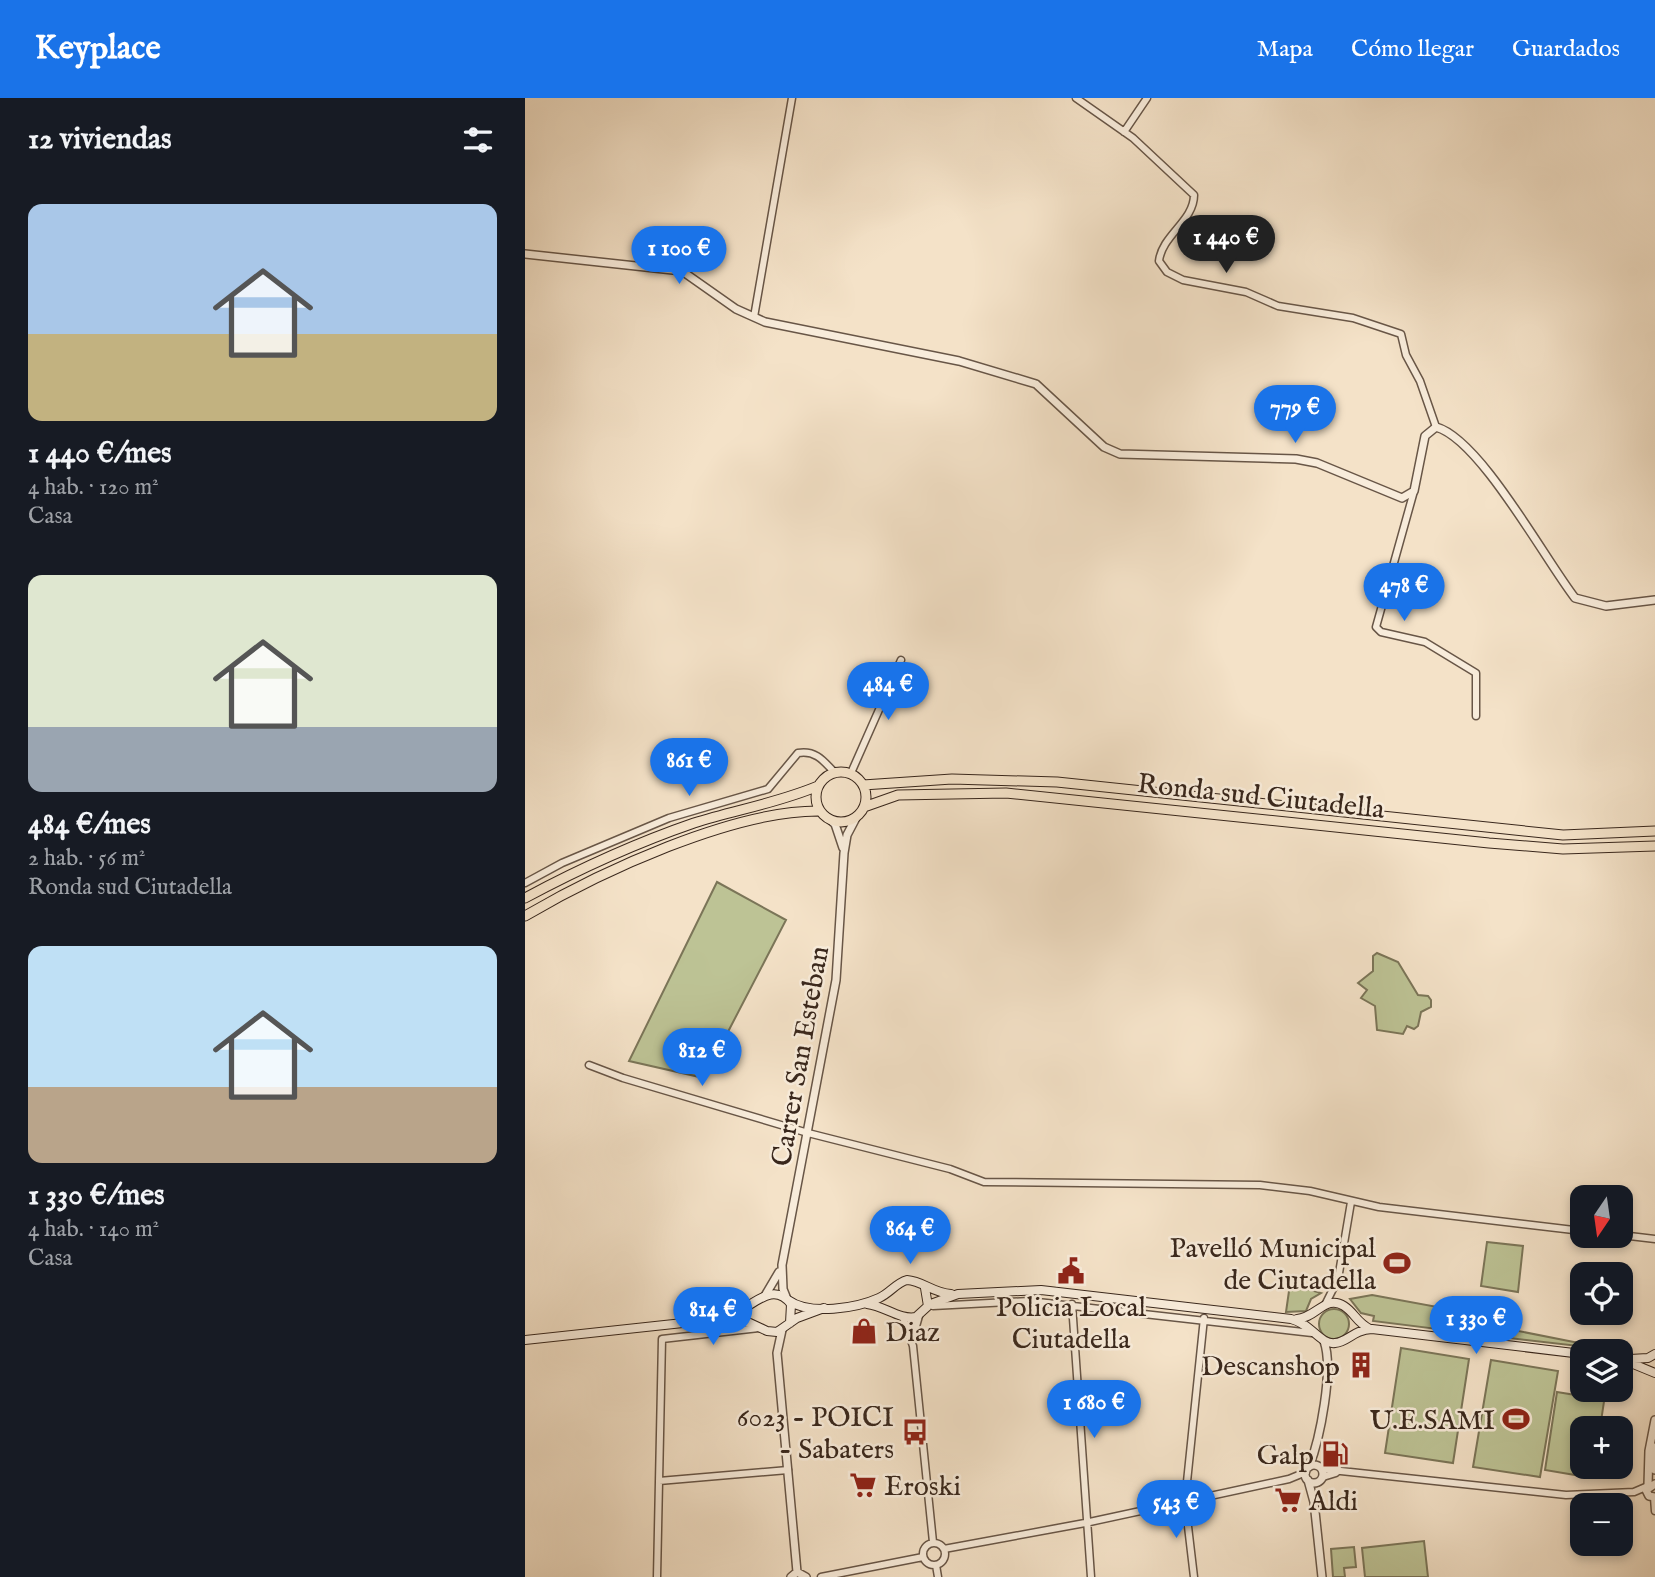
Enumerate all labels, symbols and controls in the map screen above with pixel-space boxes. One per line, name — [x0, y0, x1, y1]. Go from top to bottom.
text: Keyplace — [35, 28, 161, 70]
text: Mapa — [1257, 34, 1313, 65]
text: Cómo llegar — [1351, 34, 1474, 65]
text: Guardados — [1512, 34, 1620, 65]
text: 12 viviendas — [28, 121, 171, 159]
icon: filters — [459, 121, 497, 159]
pin: 1 440 € — [1161, 216, 1291, 275]
text: 1 440 € — [1193, 223, 1259, 252]
pin: 1 100 € — [614, 226, 744, 286]
text: 1 100 € — [647, 234, 711, 263]
icon: home — [200, 250, 326, 376]
pin: 779 € — [1246, 386, 1344, 445]
text: 779 € — [1270, 393, 1320, 422]
text: 1 440 €/mes — [28, 435, 172, 473]
text: 4 hab. · 120 m² — [28, 473, 159, 502]
text: Casa — [28, 502, 72, 531]
pin: 478 € — [1355, 564, 1453, 623]
text: 478 € — [1380, 571, 1428, 600]
icon: home — [200, 621, 326, 747]
pin: 484 € — [839, 662, 937, 722]
text: 484 € — [863, 670, 913, 699]
pin: 861 € — [640, 738, 738, 798]
text: 861 € — [666, 746, 712, 775]
street label: Ronda sud Ciutadella — [1135, 767, 1387, 828]
text: 484 €/mes — [28, 806, 151, 844]
text: 2 hab. · 56 m² — [28, 844, 146, 873]
text: Ronda sud Ciutadella — [28, 873, 232, 902]
street label: Carrer San Esteban — [765, 943, 838, 1169]
icon: home — [200, 992, 326, 1118]
pin: 812 € — [653, 1028, 751, 1088]
text: 812 € — [679, 1036, 725, 1065]
text: 1 330 €/mes — [28, 1177, 165, 1215]
north arrow — [1570, 1185, 1633, 1248]
map controls — [1570, 1185, 1633, 1556]
pin: 864 € — [861, 1206, 959, 1266]
text: 864 € — [886, 1214, 934, 1243]
text: 4 hab. · 140 m² — [28, 1215, 159, 1244]
place label: Pavelló Municipal de Ciutadella — [1169, 1232, 1377, 1299]
text: Casa — [28, 1244, 72, 1273]
sports icon: Pavelló Municipal de Ciutadella — [1382, 1248, 1412, 1278]
public building icon: Policia Local Ciutadella — [1056, 1256, 1086, 1286]
button: locate — [1570, 1262, 1633, 1325]
pin: 814 € — [664, 1288, 762, 1347]
place label: Policia Local Ciutadella — [996, 1291, 1147, 1358]
text: 814 € — [689, 1295, 737, 1324]
pin: 1 330 € — [1411, 1296, 1541, 1356]
text: 1 330 € — [1446, 1304, 1506, 1333]
shop icon: Diaz — [849, 1316, 879, 1346]
place label: Diaz — [885, 1316, 940, 1351]
button: layers — [1570, 1339, 1633, 1402]
place label: Descanshop — [1201, 1350, 1340, 1385]
building icon: Descanshop — [1346, 1350, 1376, 1380]
pin: 1 680 € — [1029, 1380, 1159, 1440]
text: 1 680 € — [1063, 1388, 1125, 1417]
place label: 6023 - POICI - Sabaters — [737, 1401, 894, 1468]
place label: U.E.SAMI — [1369, 1404, 1495, 1439]
sports icon: U.E.SAMI — [1501, 1404, 1531, 1434]
button: + — [1570, 1416, 1633, 1479]
bus stop icon: 6023 - POICI - Sabaters — [900, 1417, 930, 1447]
place label: Galp — [1257, 1439, 1314, 1474]
fuel station icon: Galp — [1320, 1439, 1350, 1469]
supermarket icon: Eroski — [848, 1470, 878, 1500]
place label: Eroski — [884, 1470, 961, 1505]
pin: 543 € — [1127, 1480, 1225, 1540]
supermarket icon: Aldi — [1273, 1485, 1303, 1515]
place label: Aldi — [1308, 1485, 1358, 1520]
text: 543 € — [1153, 1488, 1199, 1517]
button: − — [1570, 1493, 1633, 1556]

